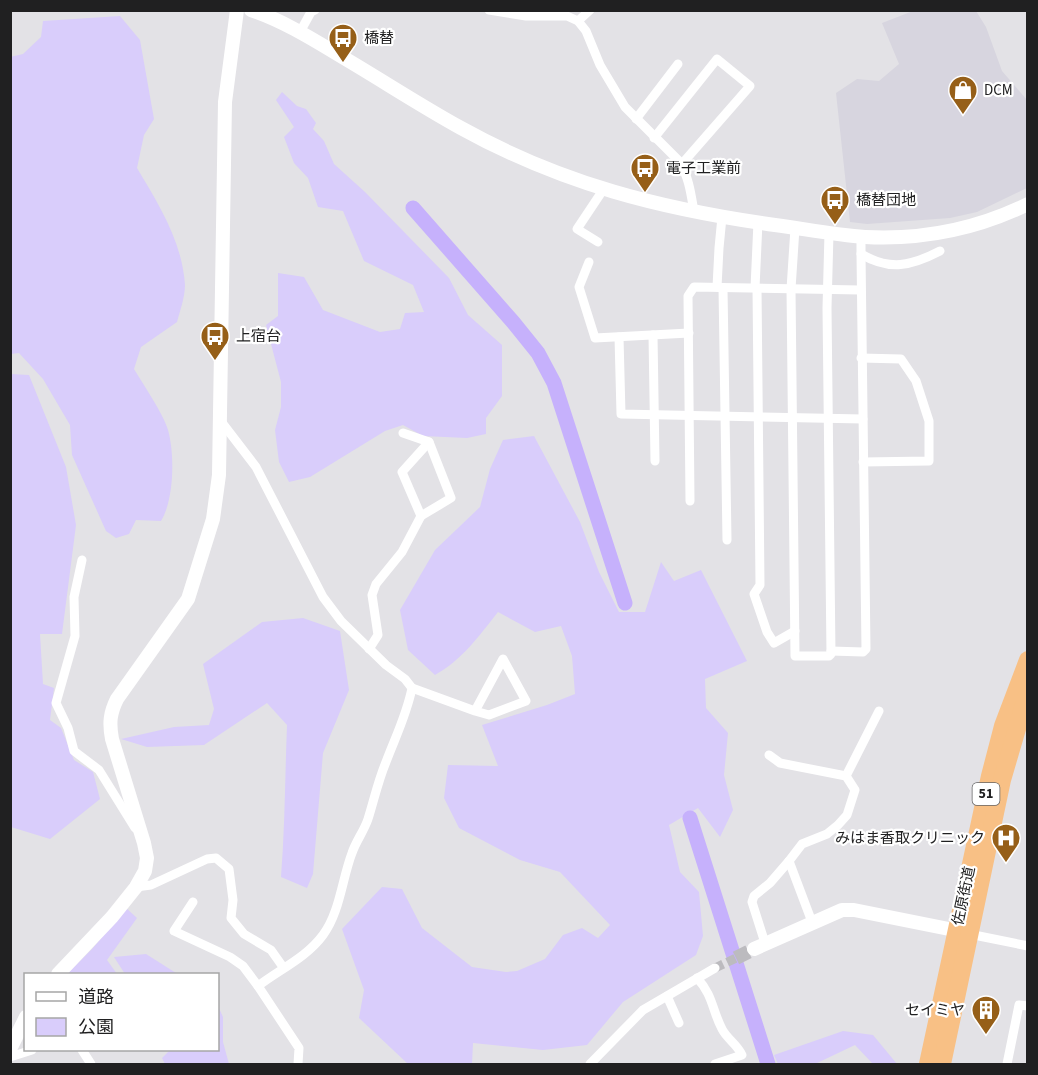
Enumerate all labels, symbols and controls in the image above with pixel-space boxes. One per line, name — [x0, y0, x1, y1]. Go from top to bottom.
bus stop icon: 橋替 — [327, 22, 359, 64]
place label: 橋替 — [364, 28, 394, 49]
shop icon: DCM — [947, 74, 979, 116]
place label: DCM — [984, 80, 1013, 101]
bus stop icon: 電子工業前 — [629, 152, 661, 194]
place label: 電子工業前 — [666, 158, 741, 179]
bus stop icon: 橋替団地 — [819, 184, 851, 226]
place label: 橋替団地 — [856, 190, 916, 211]
bus stop icon: 上宿台 — [199, 320, 231, 362]
place label: 上宿台 — [236, 326, 281, 347]
road number: 51 — [972, 783, 1000, 805]
hospital icon: みはま香取クリニック — [990, 822, 1022, 864]
place label: みはま香取クリニック — [835, 828, 985, 849]
street label: 佐原街道 — [947, 864, 981, 928]
legend — [24, 973, 219, 1051]
text: 道路 — [78, 985, 114, 1010]
building icon: セイミヤ — [970, 994, 1002, 1036]
place label: セイミヤ — [905, 1000, 965, 1021]
text: 公園 — [78, 1015, 114, 1040]

